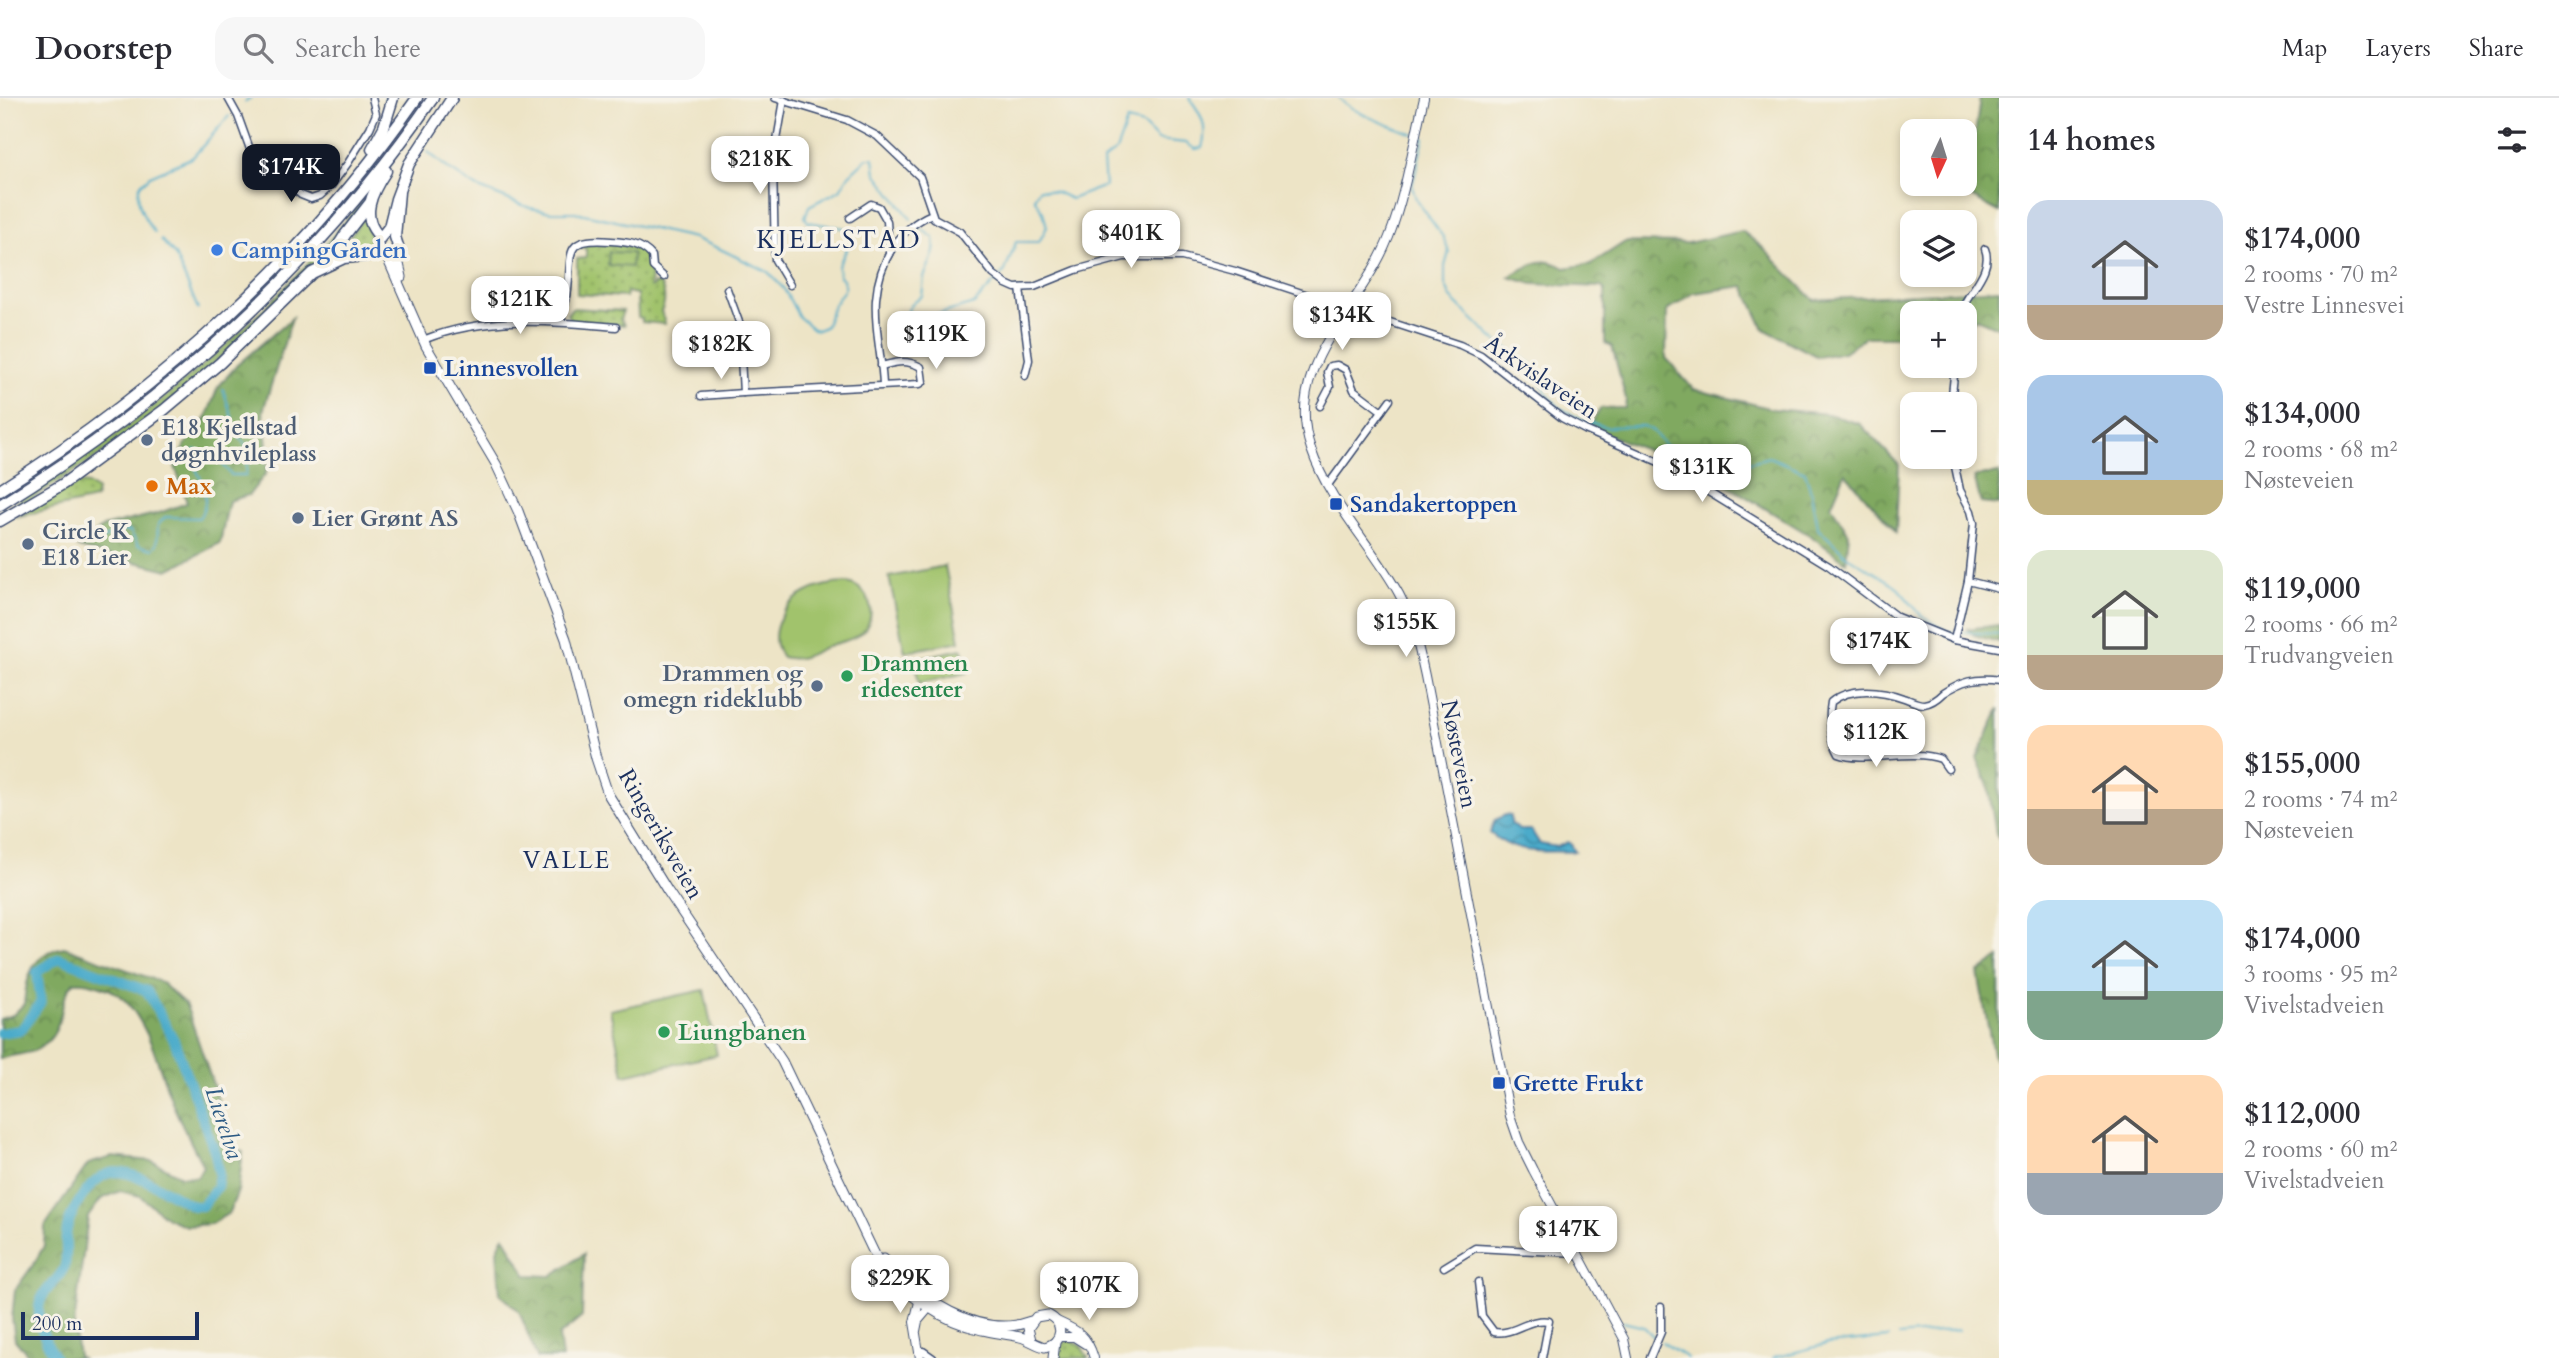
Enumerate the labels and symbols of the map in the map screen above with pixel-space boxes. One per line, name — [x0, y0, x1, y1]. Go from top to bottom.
north arrow — [1900, 119, 1978, 196]
pin: $218K — [711, 136, 809, 196]
pin: $174K — [242, 144, 340, 204]
pin: $401K — [1082, 211, 1180, 270]
district label: KJELLSTAD — [756, 222, 922, 257]
place label: CampingGården — [231, 235, 407, 266]
marker: CampingGården — [209, 242, 225, 258]
pin: $121K — [471, 276, 569, 336]
pin: $134K — [1293, 292, 1391, 352]
pin: $119K — [887, 312, 985, 371]
pin: $182K — [672, 322, 770, 381]
street label: Årkvislaveien — [1478, 327, 1604, 426]
place label: Linnesvollen — [444, 353, 579, 384]
marker: Linnesvollen — [422, 360, 438, 376]
place label: E18 Kjellstad døgnhvileplass — [161, 412, 317, 469]
marker: E18 Kjellstad døgnhvileplass — [139, 432, 155, 448]
pin: $131K — [1653, 444, 1751, 504]
place label: Max — [166, 471, 213, 502]
marker: Max — [144, 478, 160, 494]
place label: Sandakertoppen — [1350, 489, 1517, 520]
marker: Sandakertoppen — [1328, 496, 1344, 512]
place label: Lier Grønt AS — [312, 503, 458, 534]
marker: Lier Grønt AS — [290, 510, 306, 526]
place label: Circle K E18 Lier — [42, 516, 130, 573]
marker: Circle K E18 Lier — [20, 536, 36, 552]
pin: $155K — [1357, 600, 1455, 659]
pin: $174K — [1830, 618, 1928, 678]
place label: Drammen ridesenter — [861, 648, 969, 705]
place label: Drammen og omegn rideklubb — [623, 658, 803, 715]
marker: Drammen ridesenter — [839, 668, 855, 684]
marker: Drammen og omegn rideklubb — [809, 678, 825, 694]
street label: Nøsteveien — [1433, 697, 1485, 811]
pin: $112K — [1827, 710, 1925, 769]
street label: Ringeriksveien — [611, 763, 711, 905]
district label: VALLE — [523, 844, 611, 877]
place label: Liungbanen — [678, 1017, 806, 1048]
marker: Liungbanen — [656, 1024, 672, 1040]
place label: Grette Frukt — [1513, 1068, 1643, 1099]
marker: Grette Frukt — [1491, 1075, 1507, 1091]
water label: Lierelva — [197, 1082, 251, 1164]
pin: $147K — [1519, 1206, 1617, 1266]
pin: $229K — [851, 1256, 949, 1315]
pin: $107K — [1040, 1262, 1138, 1322]
scale bar — [21, 1309, 200, 1341]

